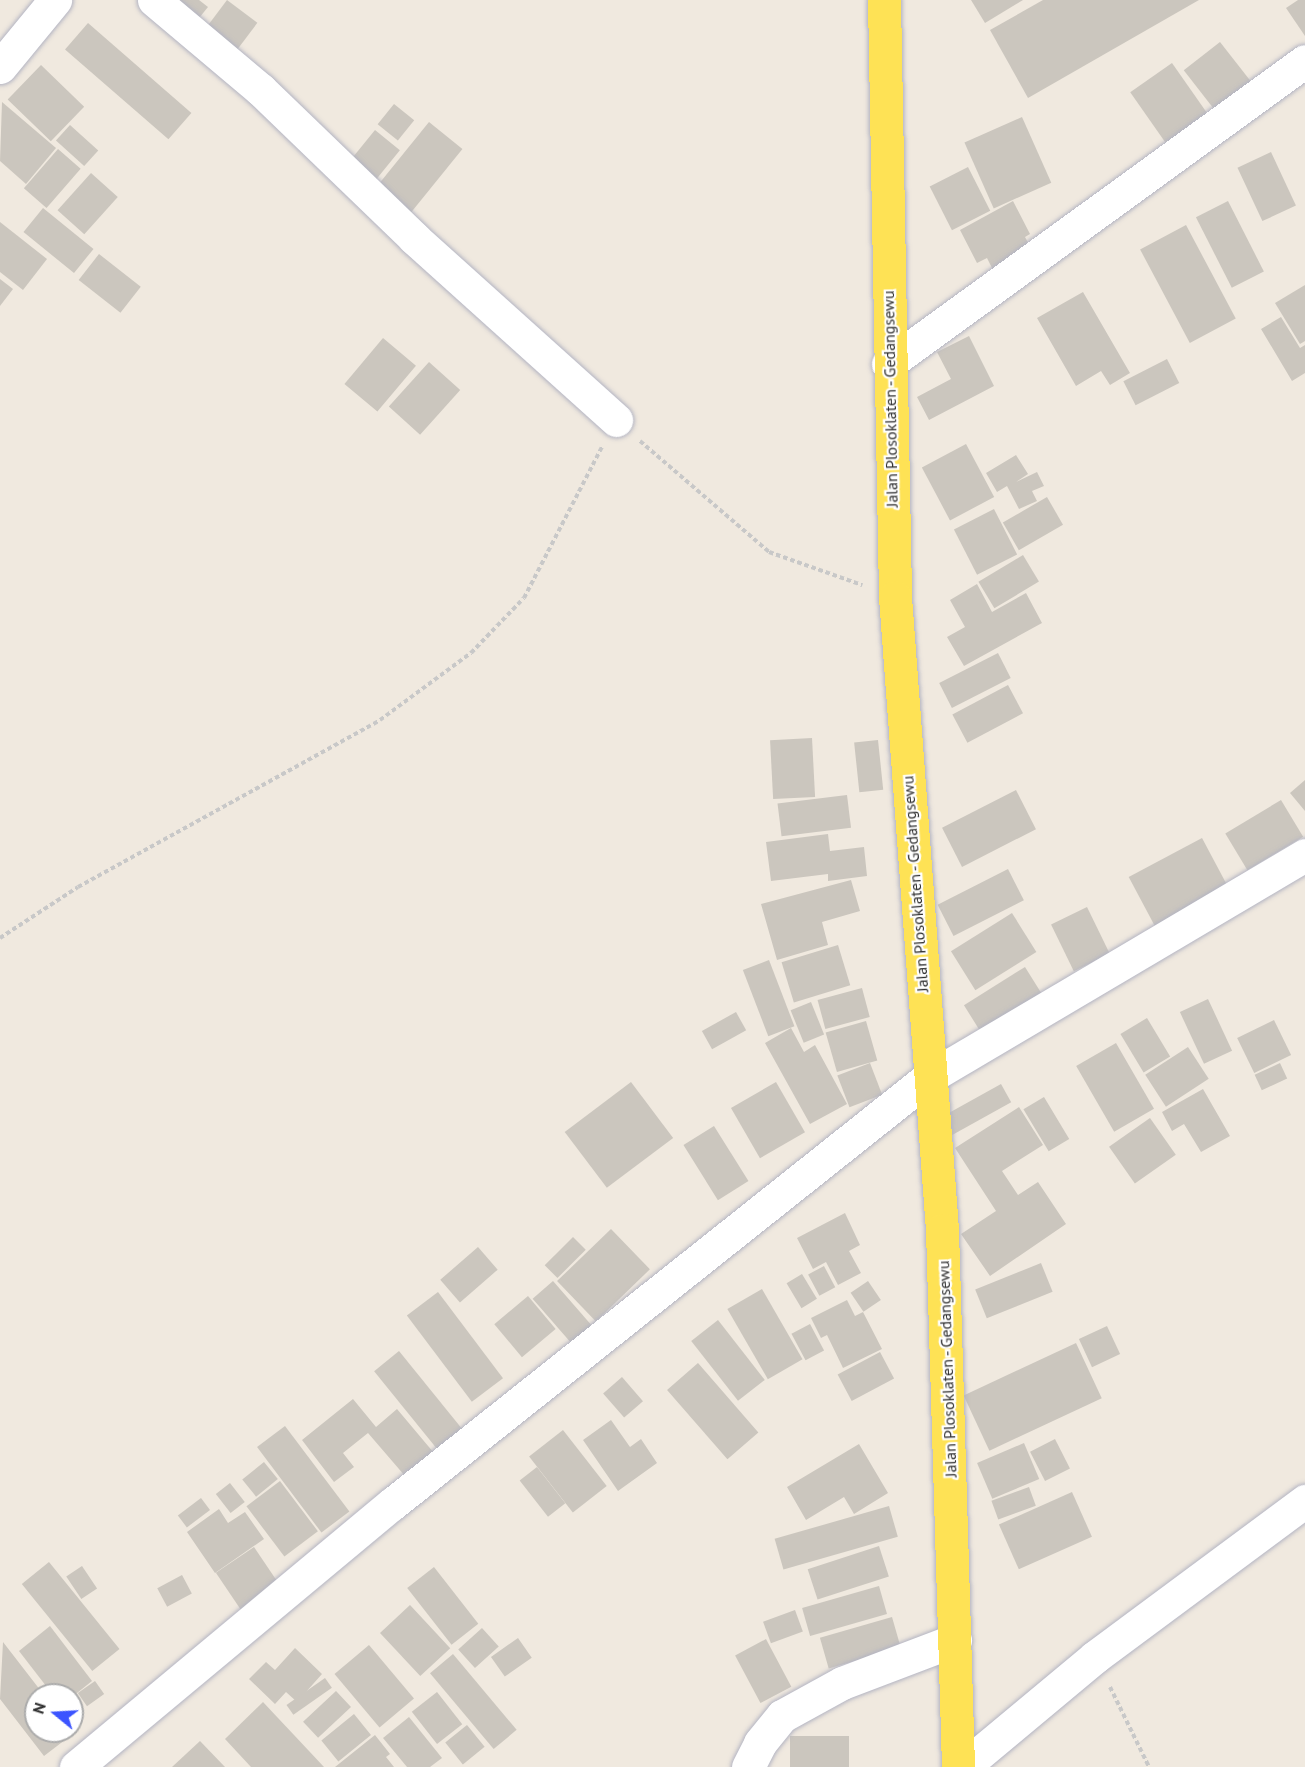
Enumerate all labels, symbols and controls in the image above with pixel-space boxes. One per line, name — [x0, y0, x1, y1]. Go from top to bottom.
street label: Jalan Plosoklaten - Gedangsewu — [878, 289, 902, 509]
street label: Jalan Plosoklaten - Gedangsewu — [898, 774, 932, 994]
street label: Jalan Plosoklaten - Gedangsewu — [934, 1259, 960, 1479]
north arrow — [24, 1683, 84, 1743]
text: N — [28, 1700, 50, 1716]

